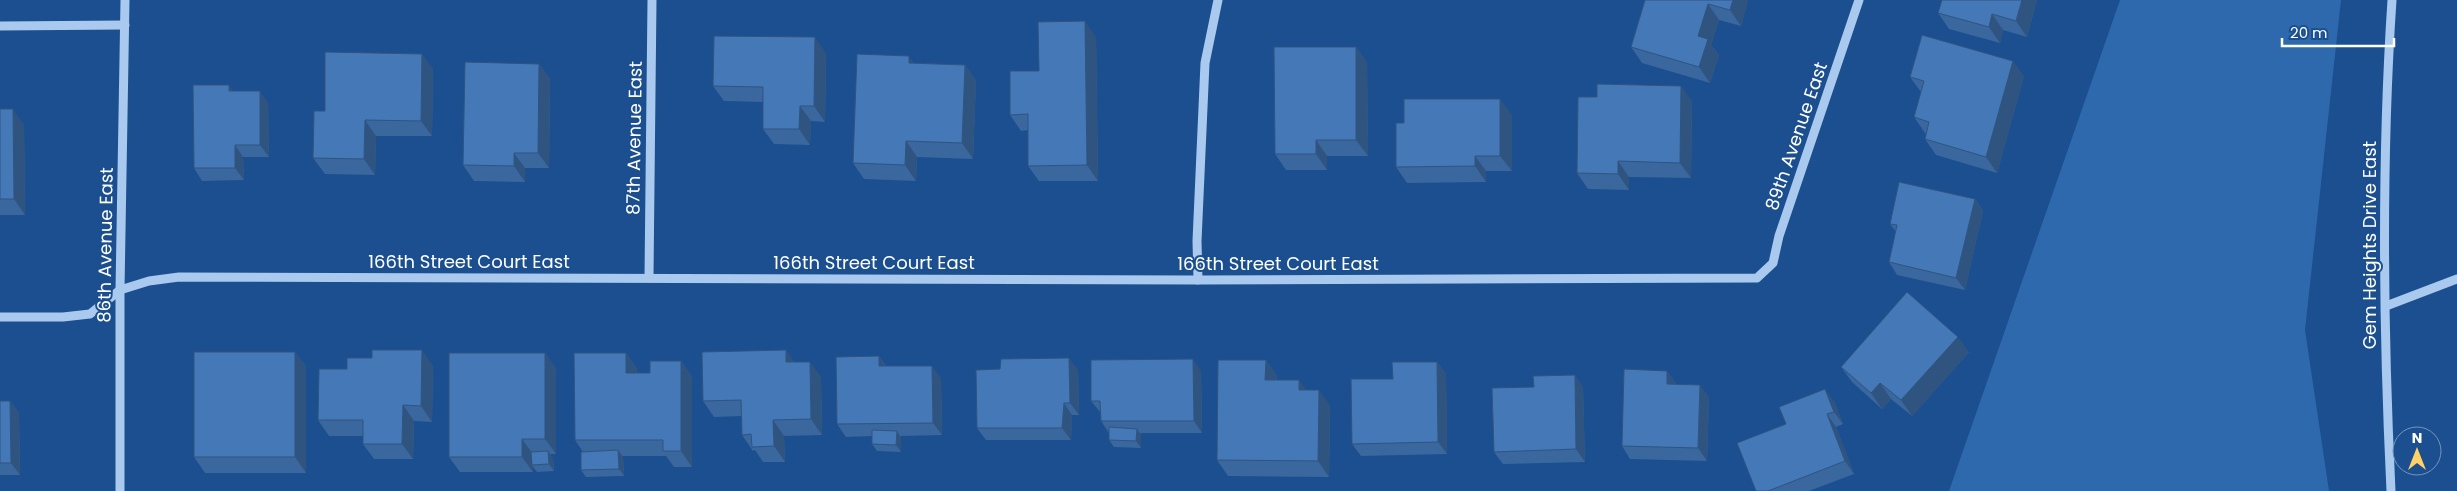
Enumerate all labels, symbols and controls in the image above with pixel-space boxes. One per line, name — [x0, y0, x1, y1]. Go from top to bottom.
scale bar — [2282, 15, 2394, 47]
text: 20 m — [2290, 22, 2328, 43]
street label: 89th Avenue East — [1759, 58, 1833, 214]
street label: 87th Avenue East — [620, 61, 648, 215]
street label: Gem Heights Drive East — [2357, 141, 2382, 349]
street label: 86th Avenue East — [91, 167, 119, 323]
street label: 166th Street Court East — [368, 249, 570, 274]
street label: 166th Street Court East — [773, 250, 975, 275]
street label: 166th Street Court East — [1177, 251, 1379, 276]
north arrow — [2392, 426, 2442, 476]
text: N — [2412, 428, 2422, 448]

